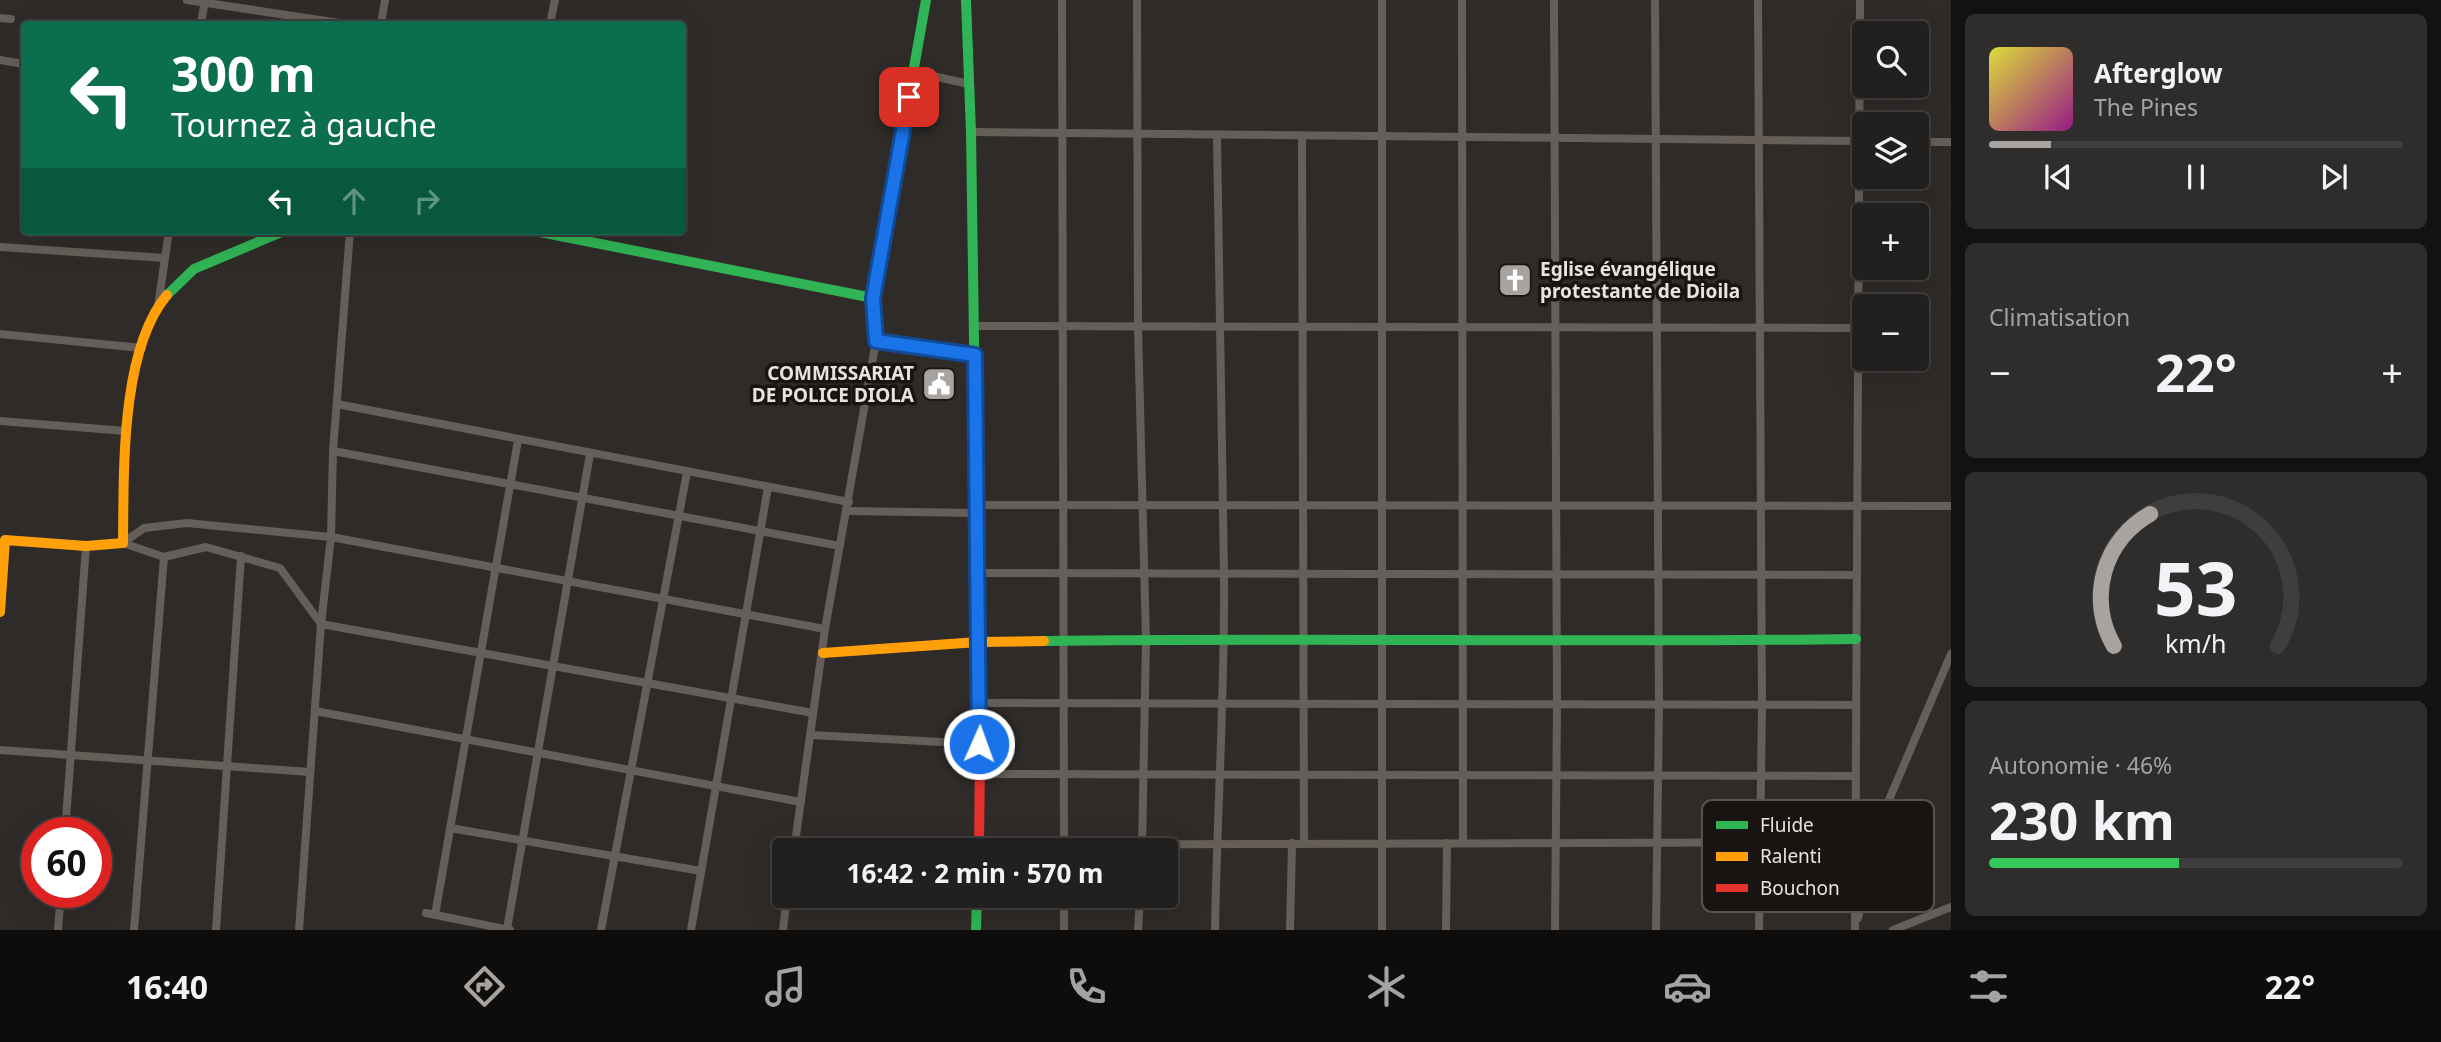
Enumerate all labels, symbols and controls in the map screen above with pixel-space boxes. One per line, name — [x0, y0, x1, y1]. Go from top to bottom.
map controls — [1852, 21, 1929, 371]
button: search — [1852, 21, 1929, 98]
text: 300 m — [171, 40, 316, 106]
icon: left — [56, 49, 147, 140]
text: Afterglow — [2094, 55, 2222, 91]
pin — [879, 67, 939, 127]
icon: arrive — [890, 78, 928, 116]
text: The Pines — [2094, 91, 2198, 123]
text: Tournez à gauche — [171, 103, 437, 146]
button: layers — [1852, 112, 1929, 189]
icon: previous — [2039, 158, 2077, 196]
icon: pause — [2177, 158, 2215, 196]
icon: next — [2315, 158, 2353, 196]
icon: left — [262, 182, 300, 220]
icon: ahead — [335, 182, 373, 220]
icon: right — [408, 182, 446, 220]
button: + — [1852, 203, 1929, 280]
place label: Eglise évangélique protestante de Dioila — [1540, 256, 1740, 304]
church icon: Eglise évangélique protestante de Dioila — [1496, 261, 1534, 299]
button: − — [1852, 294, 1929, 371]
text: Climatisation — [1989, 301, 2130, 333]
text: 22° — [2155, 336, 2237, 407]
text: − — [1989, 346, 2011, 398]
text: + — [2381, 346, 2403, 398]
place label: COMMISSARIAT DE POLICE DIOLA — [752, 360, 915, 408]
public building icon: COMMISSARIAT DE POLICE DIOLA — [920, 365, 958, 403]
text: 53 — [2154, 538, 2238, 637]
text: km/h — [2165, 625, 2227, 659]
position arrow — [942, 707, 1016, 781]
text: Autonomie · 46% — [1989, 749, 2172, 781]
text: 230 km — [1989, 784, 2175, 855]
legend — [1702, 800, 1934, 912]
text: Fluide — [1760, 812, 1814, 838]
speed limit sign: 60 — [21, 817, 112, 908]
text: Ralenti — [1760, 843, 1822, 869]
text: 16:42 · 2 min · 570 m — [847, 855, 1103, 891]
text: Bouchon — [1760, 875, 1840, 901]
icon: directions — [460, 962, 509, 1011]
icon: music — [761, 962, 810, 1011]
icon: phone — [1062, 962, 1111, 1011]
icon: climate — [1362, 962, 1411, 1011]
icon: car — [1663, 962, 1712, 1011]
icon: filters — [1964, 962, 2013, 1011]
text: 16:40 — [126, 965, 208, 1008]
text: 22° — [2265, 965, 2315, 1008]

